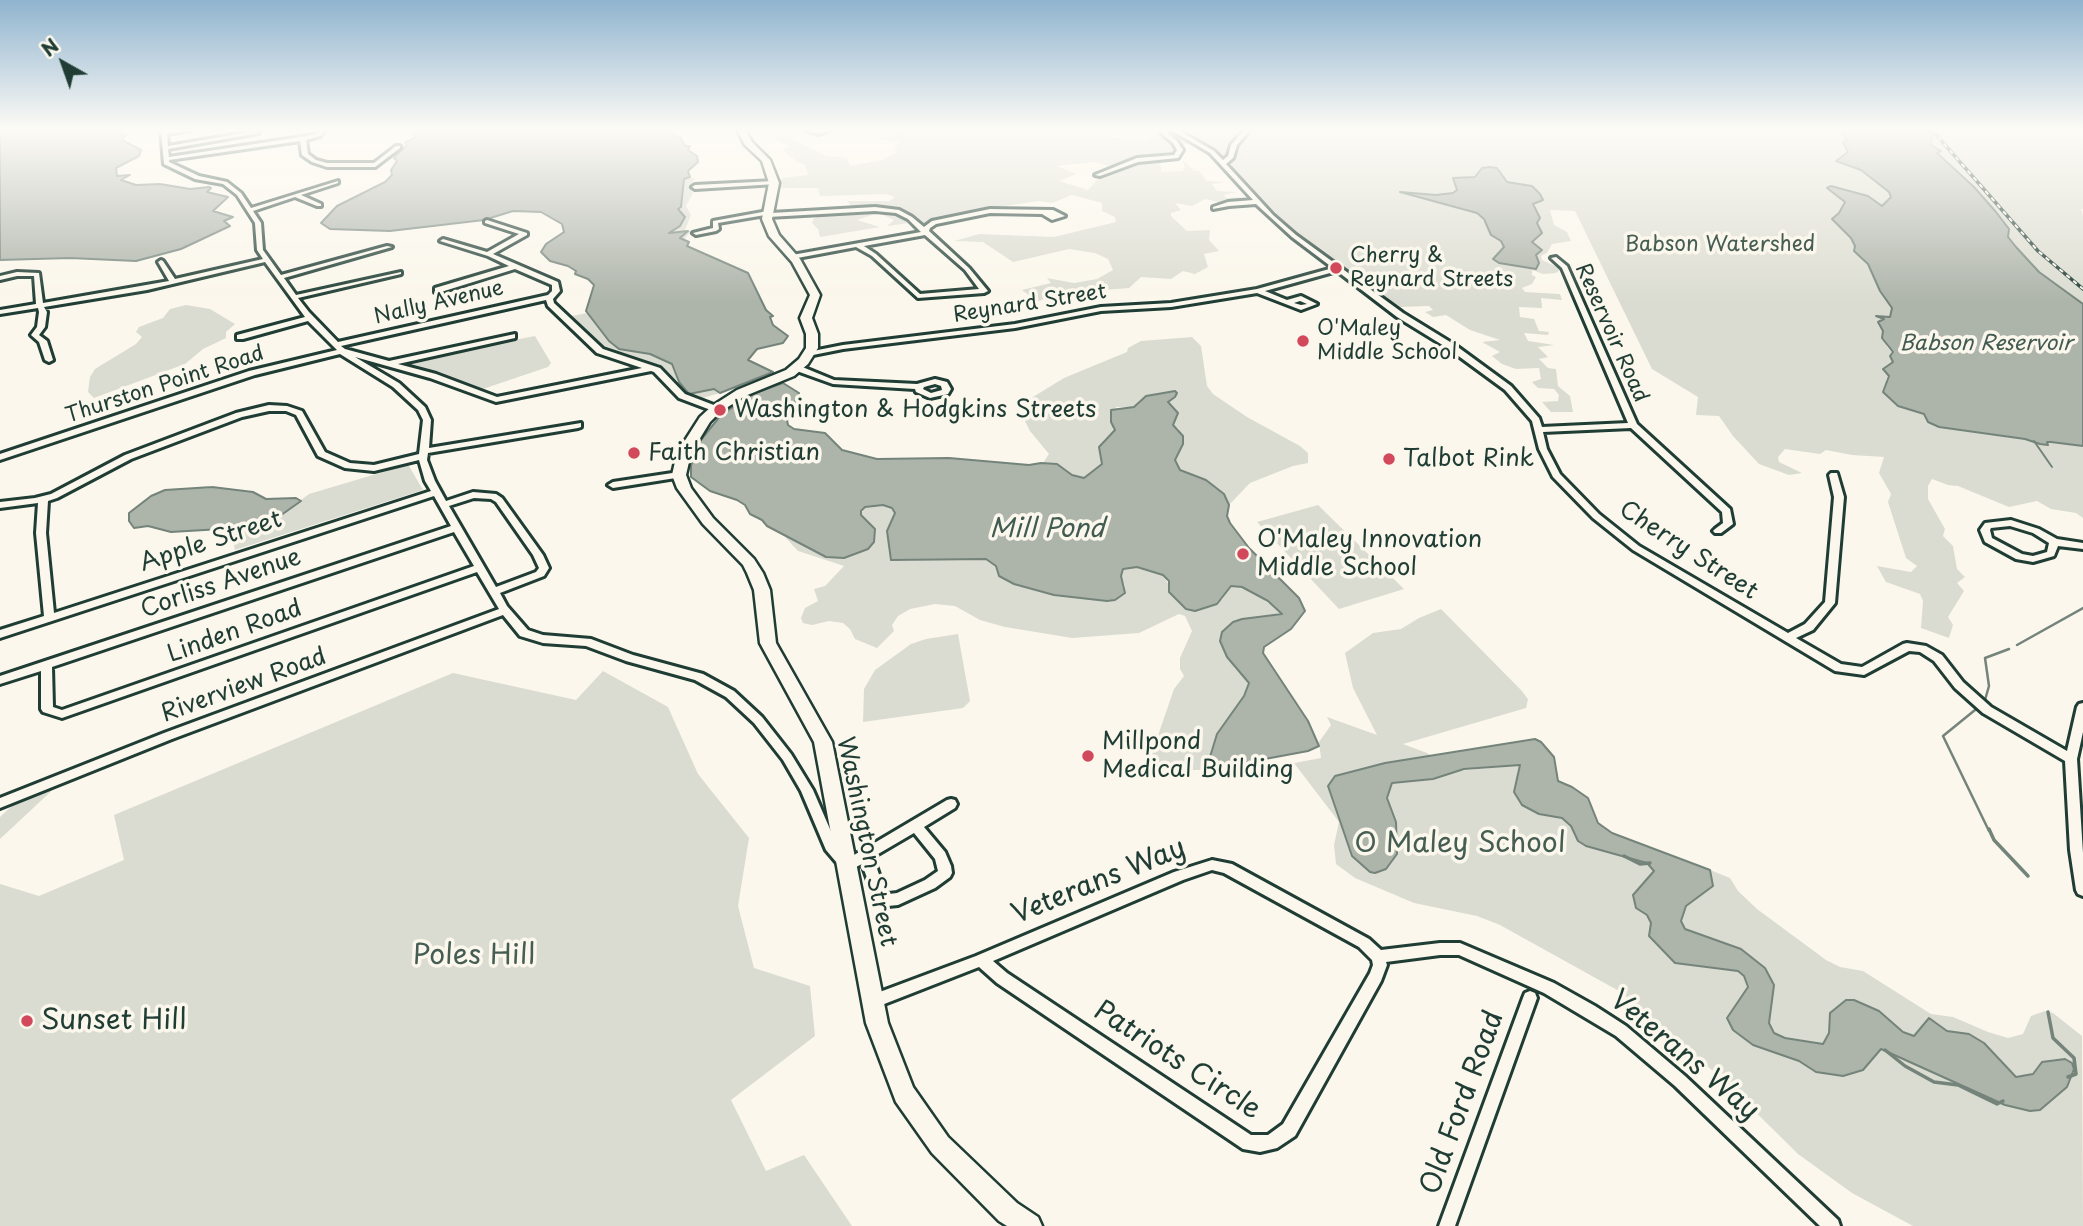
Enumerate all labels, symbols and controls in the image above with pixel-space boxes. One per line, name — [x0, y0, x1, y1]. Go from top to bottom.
north arrow — [28, 28, 98, 98]
text: N — [35, 31, 64, 62]
park label: Babson Watershed — [1625, 232, 1815, 258]
place label: Cherry & Reynard Streets — [1350, 243, 1513, 293]
street label: Reservoir Road — [1569, 259, 1653, 407]
marker: Cherry & Reynard Streets — [1328, 260, 1344, 276]
street label: Nally Avenue — [372, 276, 506, 330]
street label: Reynard Street — [952, 279, 1108, 329]
place label: O'Maley Middle School — [1317, 316, 1457, 366]
water label: Babson Reservoir — [1900, 331, 2072, 357]
marker: O'Maley Middle School — [1295, 333, 1311, 349]
street label: Thurston Point Road — [63, 341, 267, 429]
place label: Washington & Hodgkins Streets — [734, 396, 1096, 424]
marker: Washington & Hodgkins Streets — [712, 402, 728, 418]
place label: Faith Christian — [648, 439, 820, 467]
marker: Faith Christian — [626, 445, 642, 461]
place label: Talbot Rink — [1403, 445, 1534, 473]
marker: Talbot Rink — [1381, 451, 1397, 467]
street label: Cherry Street — [1613, 495, 1763, 607]
street label: Apple Street — [136, 505, 286, 579]
water label: Mill Pond — [990, 514, 1104, 546]
place label: O'Maley Innovation Middle School — [1257, 526, 1482, 582]
street label: Corliss Avenue — [137, 543, 305, 625]
marker: O'Maley Innovation Middle School — [1235, 546, 1251, 562]
street label: Linden Road — [164, 594, 306, 670]
street label: Riverview Road — [157, 643, 331, 729]
place label: Millpond Medical Building — [1102, 728, 1294, 784]
street label: Washington Street — [830, 734, 902, 950]
marker: Millpond Medical Building — [1080, 748, 1096, 764]
park label: O Maley School — [1354, 827, 1566, 861]
street label: Veterans Way — [1007, 832, 1191, 932]
park label: Poles Hill — [413, 939, 535, 973]
street label: Veterans Way — [1602, 984, 1766, 1128]
street label: Patriots Circle — [1087, 994, 1267, 1128]
place label: Sunset Hill — [41, 1004, 187, 1038]
street label: Old Ford Road — [1414, 1007, 1512, 1199]
marker: Sunset Hill — [19, 1013, 35, 1029]

